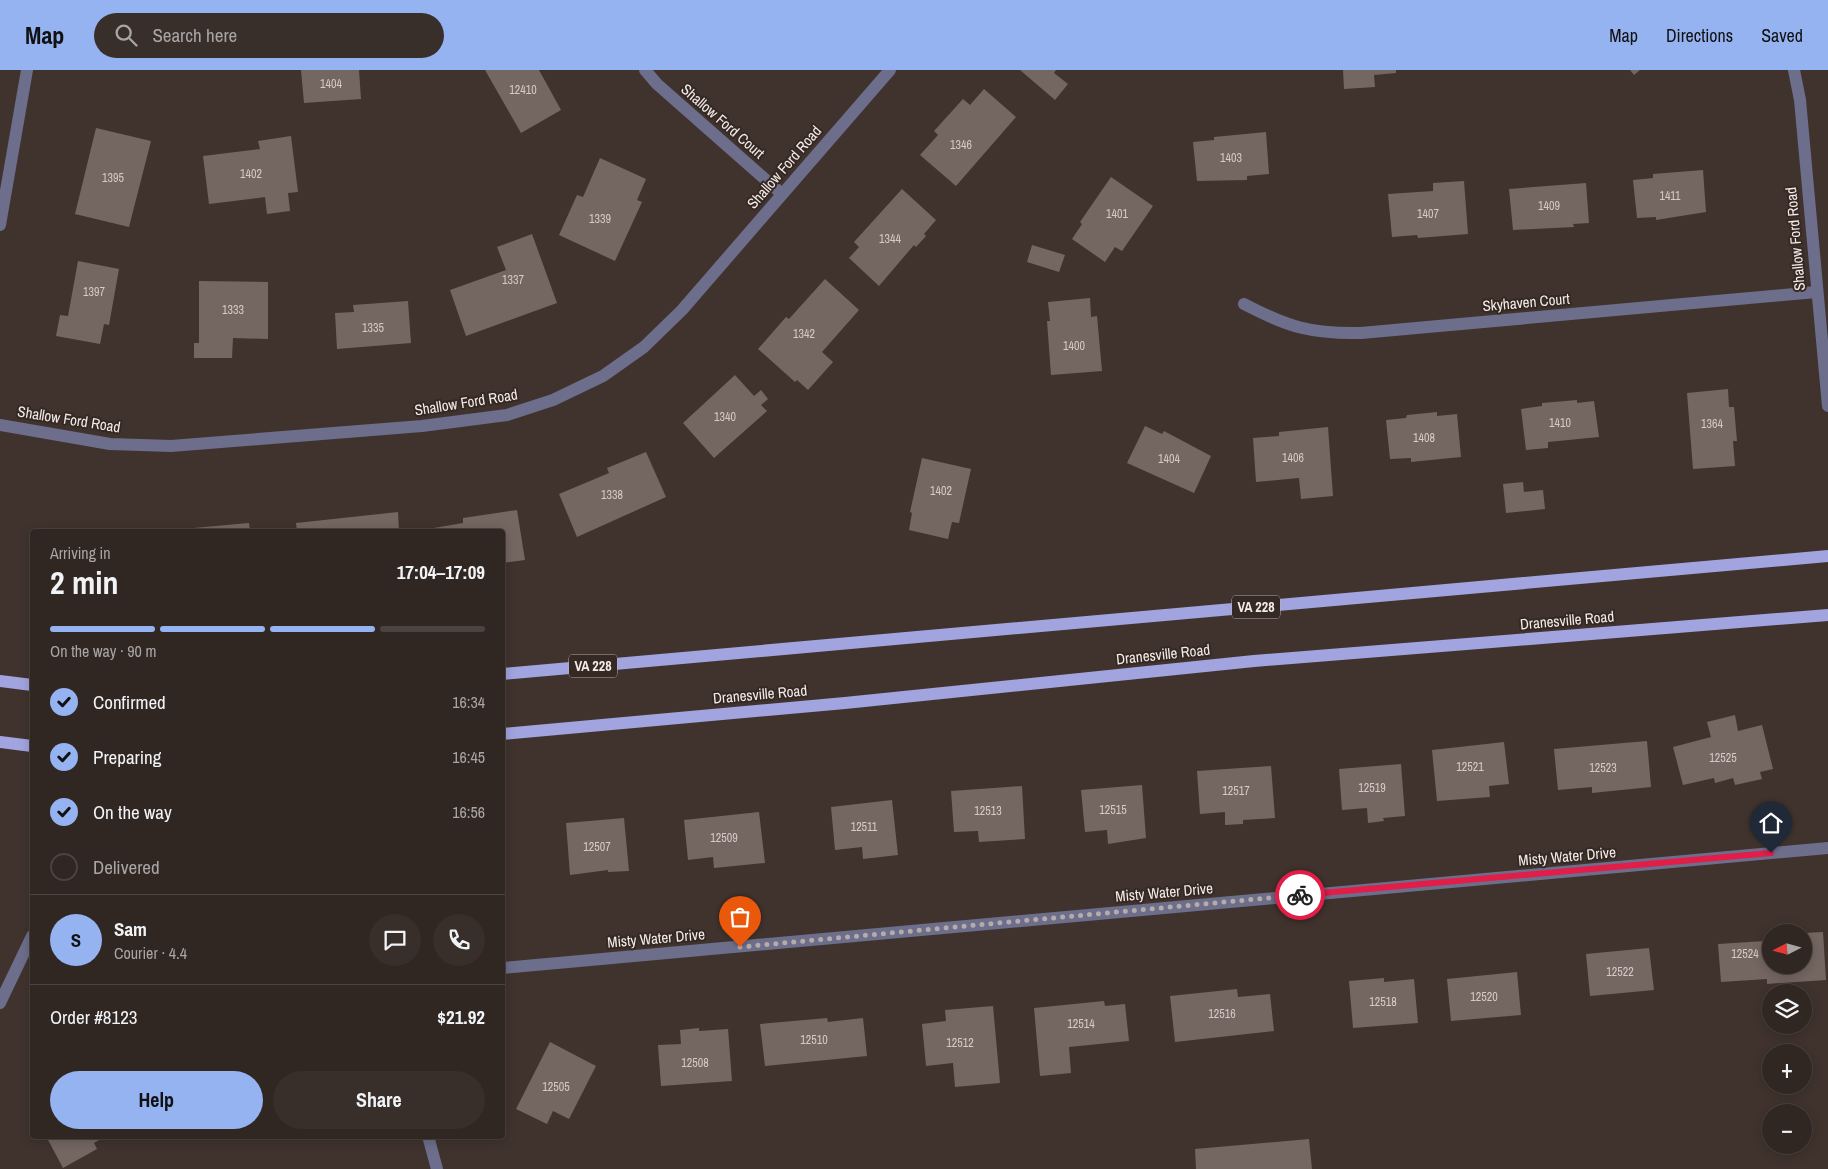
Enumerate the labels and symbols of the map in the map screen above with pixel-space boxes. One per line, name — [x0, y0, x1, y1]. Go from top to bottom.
house number: 1404 — [320, 76, 342, 92]
street label: Shallow Ford Court — [677, 79, 770, 164]
house number: 12410 — [509, 82, 537, 98]
street label: Shallow Ford Road — [742, 121, 826, 213]
house number: 1346 — [950, 137, 972, 153]
house number: 1403 — [1220, 150, 1242, 166]
house number: 1402 — [240, 166, 262, 182]
house number: 1395 — [102, 170, 124, 186]
street label: Shallow Ford Road — [1780, 186, 1810, 292]
house number: 1411 — [1659, 188, 1681, 204]
house number: 1409 — [1538, 198, 1560, 214]
house number: 1401 — [1106, 206, 1128, 222]
house number: 1407 — [1417, 206, 1439, 222]
house number: 1339 — [589, 211, 611, 227]
house number: 1344 — [879, 231, 901, 247]
house number: 1337 — [502, 272, 524, 288]
house number: 1397 — [83, 284, 105, 300]
street label: Skyhaven Court — [1481, 288, 1571, 316]
house number: 1333 — [222, 302, 244, 318]
house number: 1335 — [362, 320, 384, 336]
house number: 1342 — [793, 326, 815, 342]
house number: 1400 — [1063, 338, 1085, 354]
street label: Shallow Ford Road — [413, 383, 519, 421]
street label: Shallow Ford Road — [16, 400, 122, 438]
house number: 1340 — [714, 409, 736, 425]
house number: 1410 — [1549, 415, 1571, 431]
house number: 1364 — [1701, 416, 1723, 432]
house number: 1408 — [1413, 430, 1435, 446]
house number: 1406 — [1282, 450, 1304, 466]
house number: 1404 — [1158, 451, 1180, 467]
house number: 1402 — [930, 483, 952, 499]
house number: 1338 — [601, 487, 623, 503]
road number: VA 228 — [1232, 596, 1280, 618]
street label: Dranesville Road — [1519, 605, 1615, 635]
street label: Dranesville Road — [1115, 639, 1211, 669]
road number: VA 228 — [569, 654, 617, 678]
street label: Dranesville Road — [712, 679, 808, 709]
house number: 12525 — [1709, 750, 1737, 766]
house number: 12521 — [1456, 759, 1484, 775]
house number: 12523 — [1589, 760, 1617, 776]
house number: 12519 — [1358, 780, 1386, 796]
house number: 12517 — [1222, 783, 1250, 799]
house number: 12515 — [1099, 802, 1127, 818]
pin — [1750, 802, 1792, 853]
house number: 12513 — [974, 803, 1002, 819]
house number: 12511 — [851, 819, 878, 835]
house number: 12509 — [710, 830, 738, 846]
house number: 12507 — [583, 839, 611, 855]
street label: Misty Water Drive — [1517, 841, 1617, 871]
courier — [1275, 870, 1325, 920]
street label: Misty Water Drive — [1114, 877, 1214, 907]
pin — [719, 896, 761, 947]
street label: Misty Water Drive — [606, 923, 706, 953]
north arrow — [1762, 924, 1812, 974]
house number: 12524 — [1731, 946, 1759, 962]
house number: 12522 — [1606, 964, 1634, 980]
house number: 12520 — [1470, 989, 1498, 1005]
house number: 12518 — [1369, 994, 1397, 1010]
house number: 12516 — [1208, 1006, 1236, 1022]
house number: 12514 — [1067, 1016, 1095, 1032]
house number: 12510 — [800, 1032, 828, 1048]
house number: 12512 — [946, 1035, 974, 1051]
house number: 12508 — [681, 1055, 709, 1071]
house number: 12505 — [542, 1079, 570, 1095]

